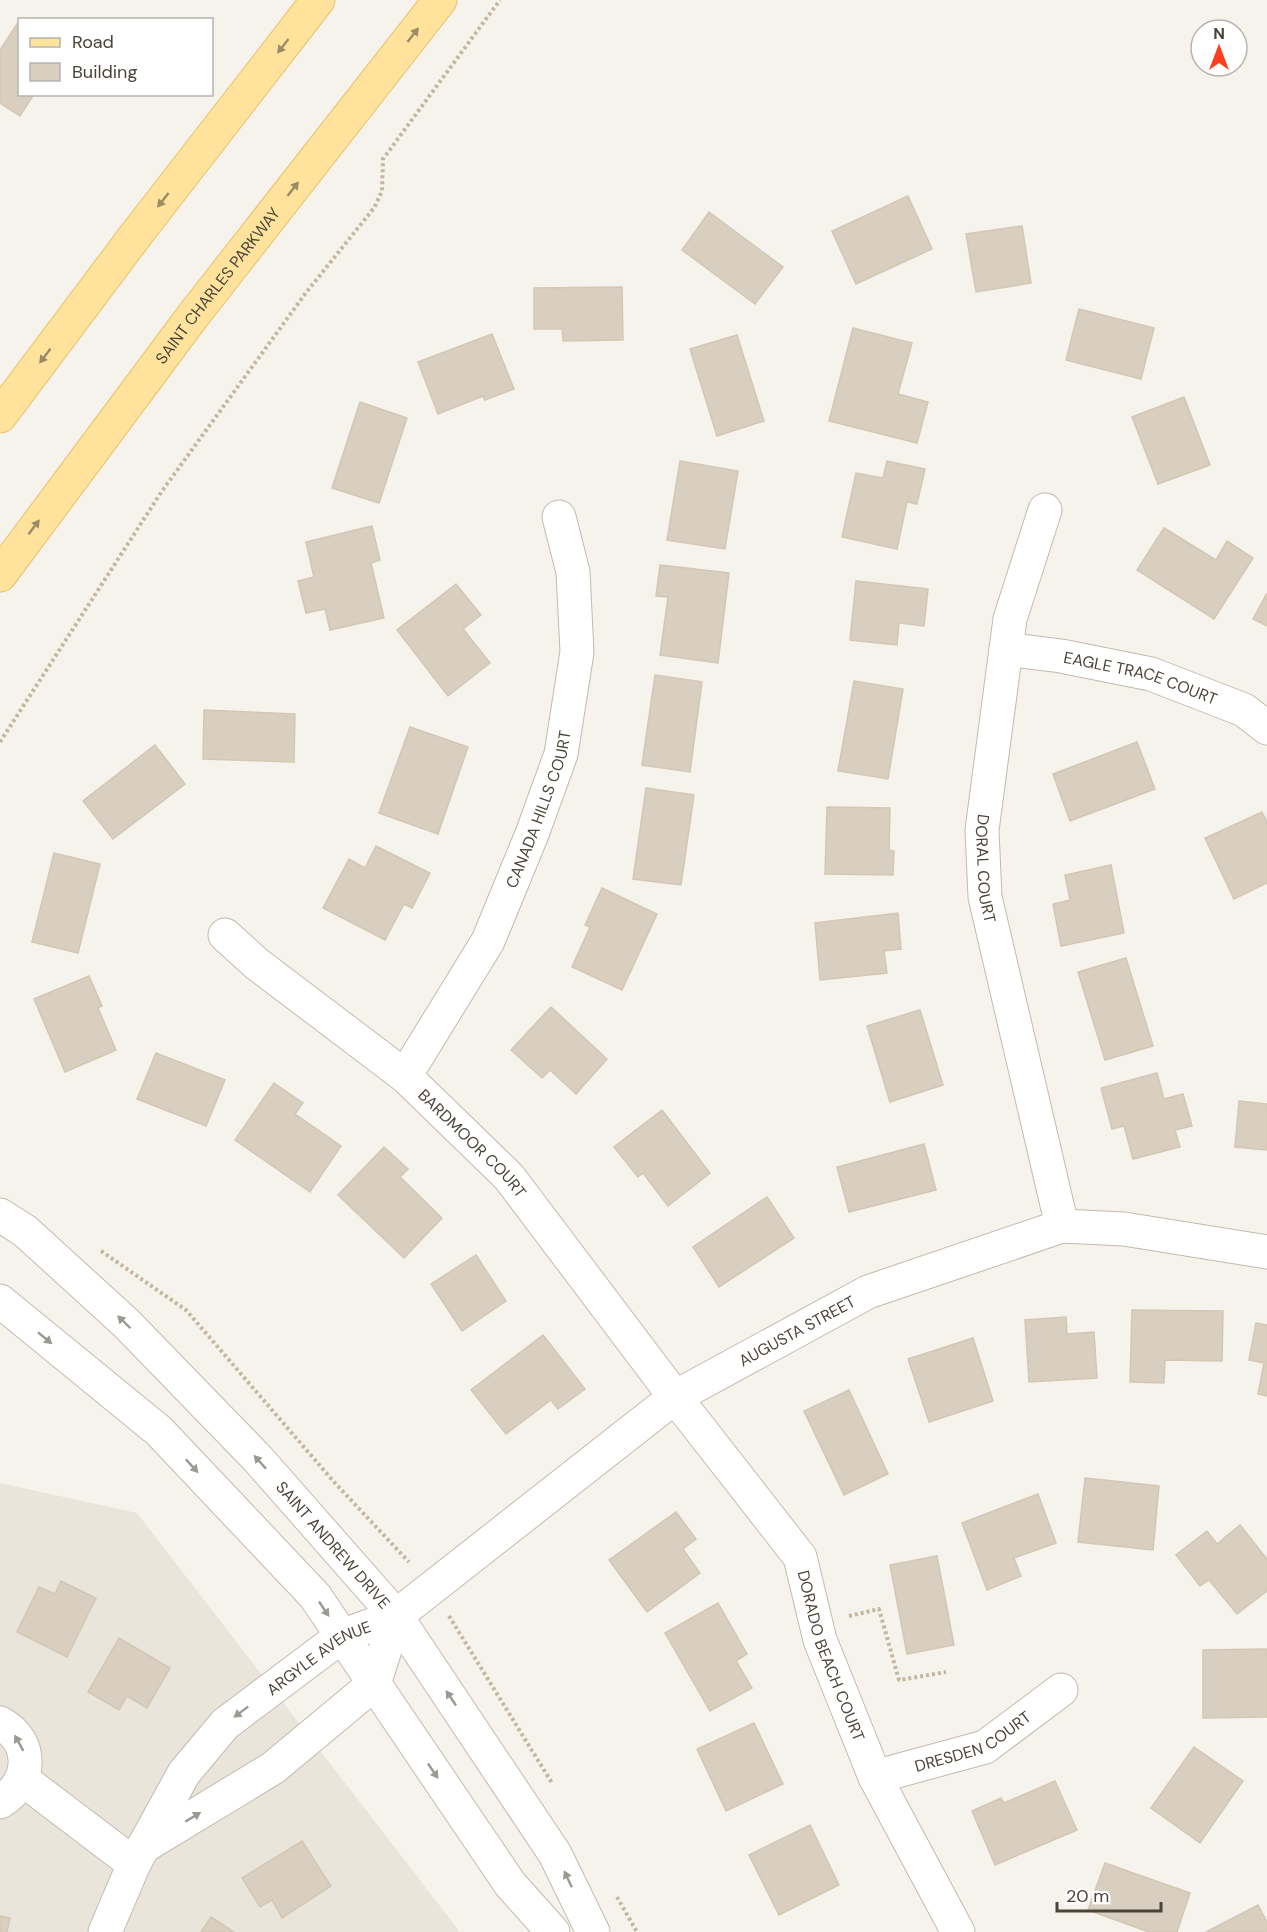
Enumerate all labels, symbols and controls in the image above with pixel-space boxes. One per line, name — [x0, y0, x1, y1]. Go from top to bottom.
legend — [18, 18, 213, 96]
north arrow — [1189, 18, 1249, 78]
text: N — [1213, 23, 1225, 44]
one-way arrow — [406, 27, 419, 43]
text: Road — [72, 30, 114, 54]
one-way arrow — [277, 39, 289, 54]
text: Building — [72, 60, 137, 84]
one-way arrow — [286, 181, 298, 196]
one-way arrow — [157, 193, 169, 208]
street label: SAINT CHARLES PARKWAY — [151, 203, 285, 368]
one-way arrow — [40, 348, 52, 363]
one-way arrow — [28, 520, 40, 536]
street label: EAGLE TRACE COURT — [1062, 647, 1220, 710]
street label: CANADA HILLS COURT — [501, 729, 576, 891]
street label: DORAL COURT — [971, 813, 1001, 925]
street label: BARDMOOR COURT — [413, 1084, 531, 1202]
street label: AUGUSTA STREET — [735, 1291, 859, 1371]
one-way arrow — [117, 1315, 132, 1329]
one-way arrow — [37, 1331, 52, 1344]
one-way arrow — [253, 1454, 267, 1469]
one-way arrow — [185, 1458, 198, 1473]
street label: SAINT ANDREW DRIVE — [271, 1477, 395, 1613]
street label: DORADO BEACH COURT — [793, 1568, 869, 1744]
one-way arrow — [318, 1601, 330, 1617]
street label: ARGYLE AVENUE — [262, 1616, 374, 1700]
one-way arrow — [445, 1690, 457, 1706]
one-way arrow — [233, 1706, 248, 1718]
street label: DRESDEN COURT — [912, 1706, 1035, 1777]
one-way arrow — [14, 1734, 24, 1751]
one-way arrow — [427, 1762, 439, 1778]
one-way arrow — [185, 1811, 201, 1822]
one-way arrow — [563, 1871, 572, 1888]
scale bar — [1057, 1875, 1160, 1913]
text: 20 m — [1066, 1884, 1109, 1908]

